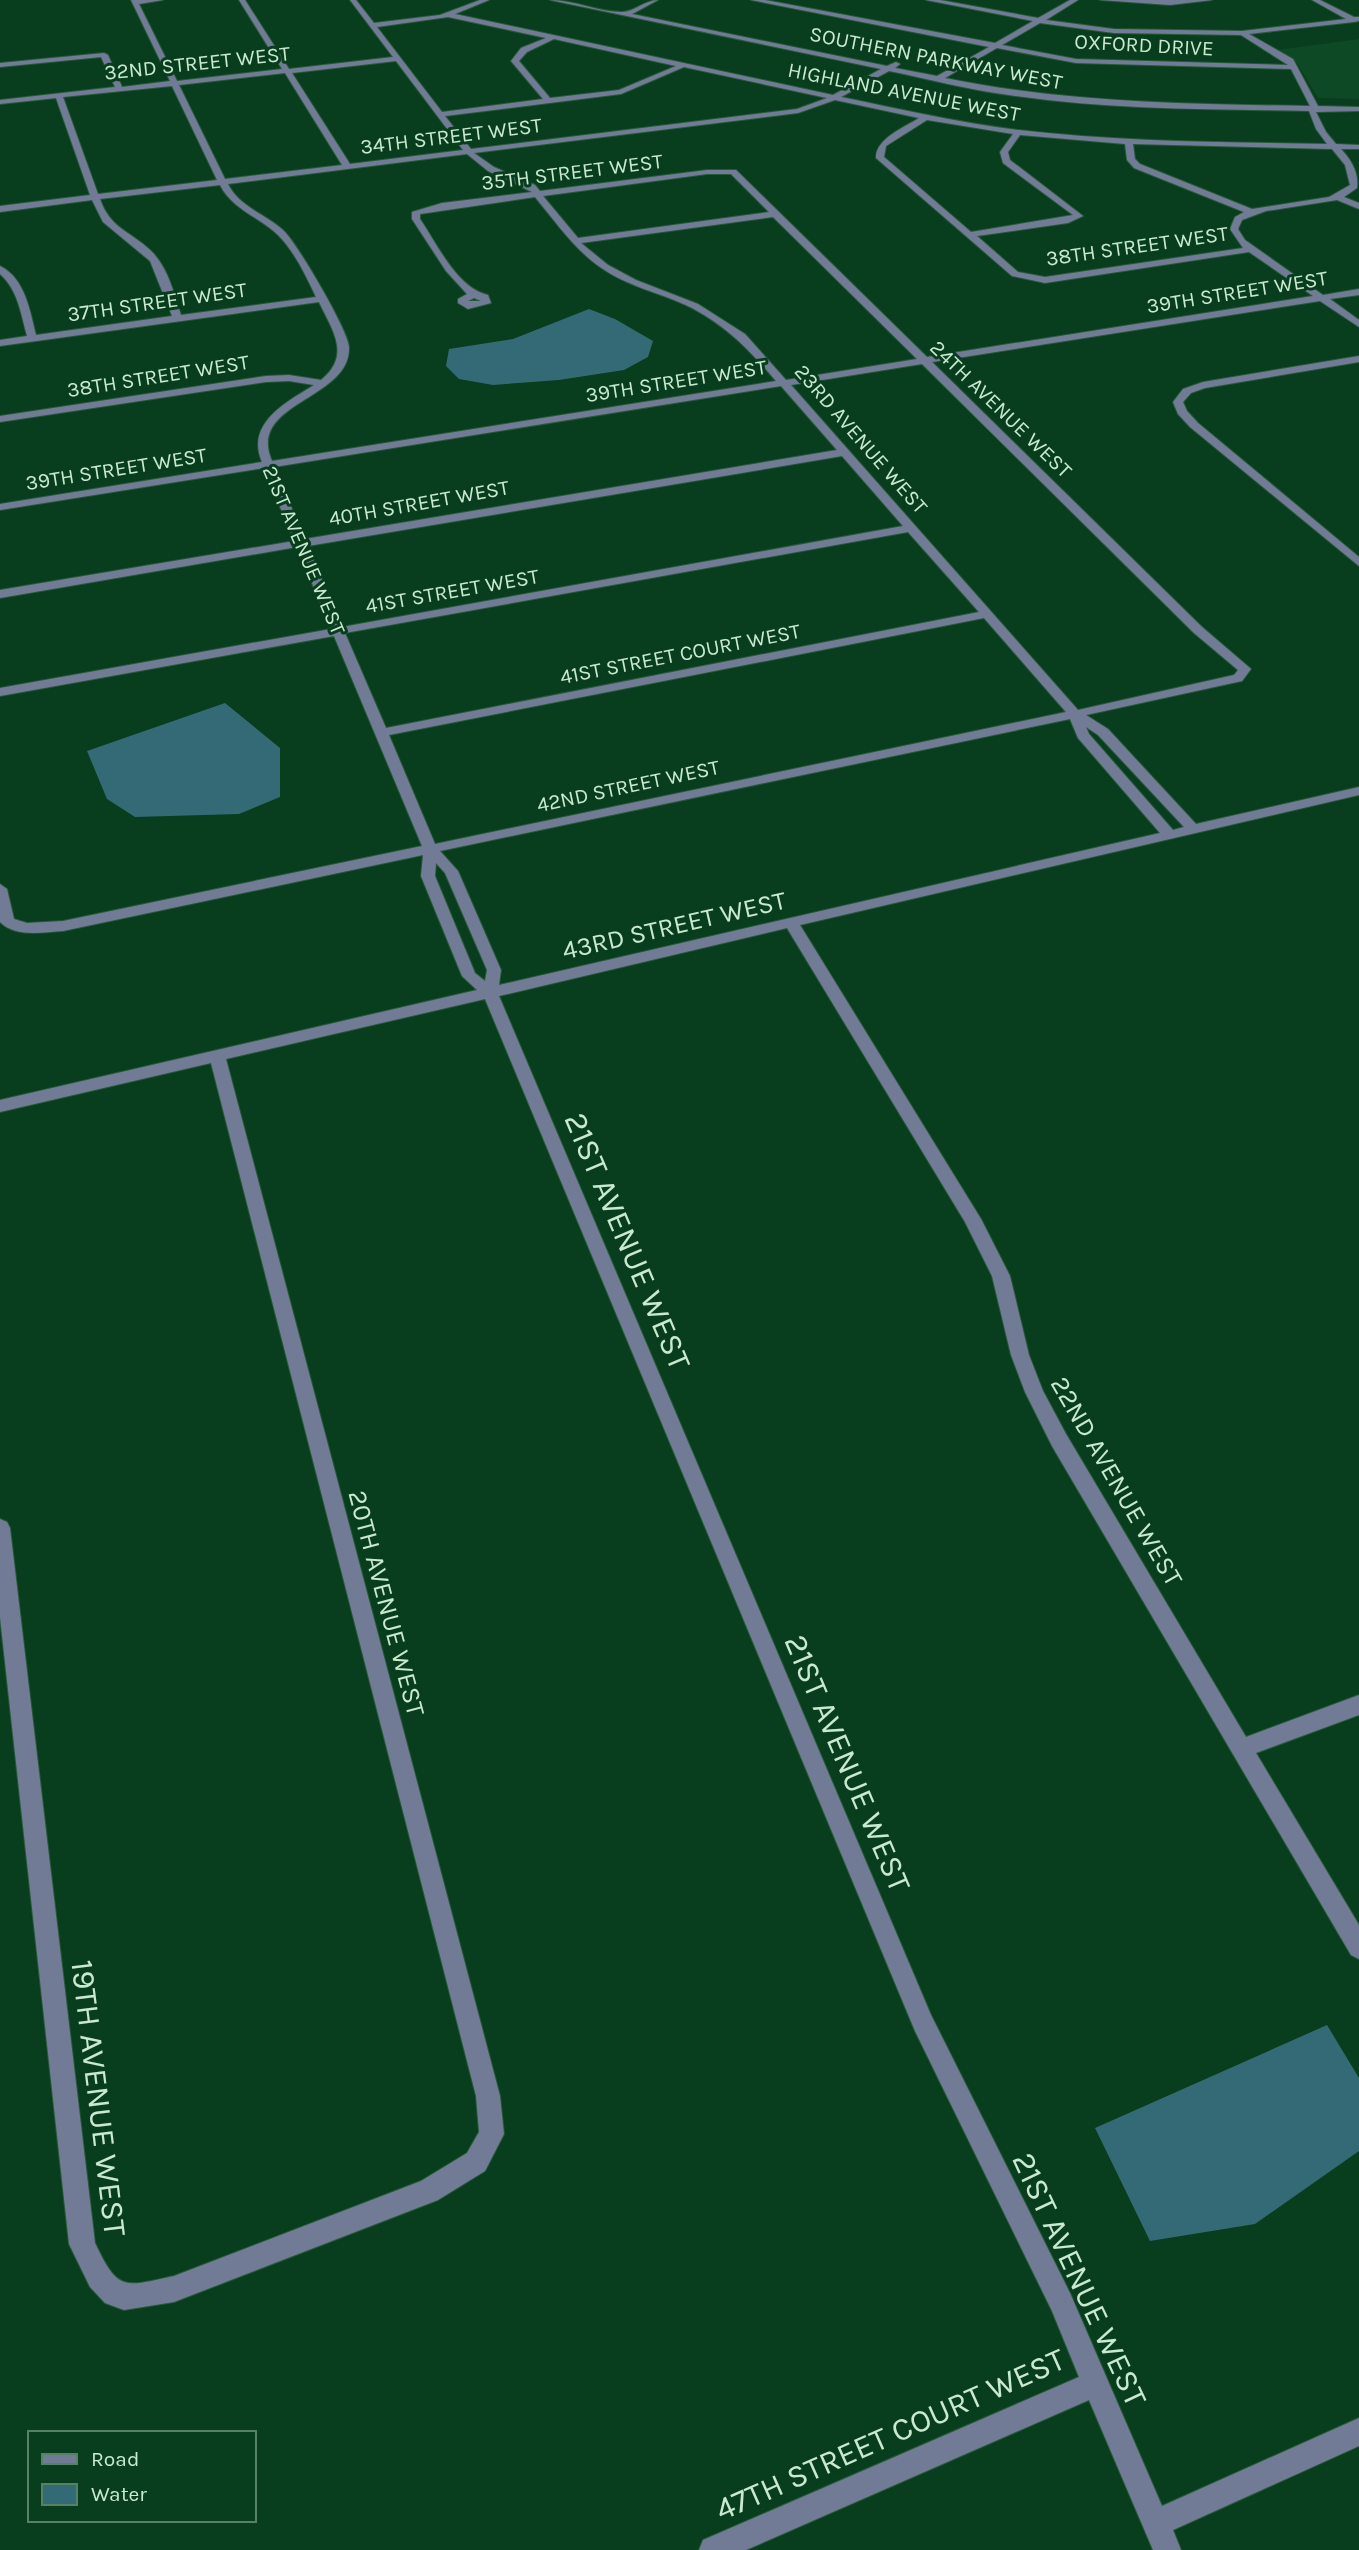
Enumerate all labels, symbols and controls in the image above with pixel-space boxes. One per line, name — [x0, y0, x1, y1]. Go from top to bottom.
street label: SOUTHERN PARKWAY WEST — [808, 22, 1065, 94]
street label: OXFORD DRIVE — [1074, 29, 1214, 61]
street label: 32ND STREET WEST — [103, 41, 292, 85]
street label: HIGHLAND AVENUE WEST — [786, 58, 1023, 126]
street label: 34TH STREET WEST — [359, 113, 544, 159]
street label: 35TH STREET WEST — [480, 149, 665, 195]
street label: 38TH STREET WEST — [1044, 221, 1230, 271]
street label: 39TH STREET WEST — [1145, 266, 1330, 318]
street label: 37TH STREET WEST — [66, 277, 249, 326]
street label: 24TH AVENUE WEST — [925, 335, 1077, 483]
street label: 38TH STREET WEST — [65, 350, 251, 402]
street label: 39TH STREET WEST — [584, 355, 769, 407]
street label: 23RD AVENUE WEST — [790, 359, 933, 519]
street label: 39TH STREET WEST — [24, 443, 209, 495]
street label: 21ST AVENUE WEST — [258, 462, 351, 638]
street label: 40TH STREET WEST — [327, 475, 512, 531]
street label: 41ST STREET WEST — [363, 564, 541, 618]
street label: 41ST STREET COURT WEST — [558, 619, 803, 689]
street label: 42ND STREET WEST — [535, 755, 722, 817]
street label: 43RD STREET WEST — [559, 885, 789, 966]
street label: 21ST AVENUE WEST — [557, 1107, 698, 1375]
street label: 22ND AVENUE WEST — [1044, 1371, 1189, 1592]
street label: 20TH AVENUE WEST — [341, 1487, 432, 1720]
street label: 21ST AVENUE WEST — [777, 1629, 918, 1897]
street label: 19TH AVENUE WEST — [63, 1958, 134, 2238]
street label: 21ST AVENUE WEST — [1004, 2146, 1155, 2412]
street label: 47TH STREET COURT WEST — [710, 2341, 1071, 2528]
legend — [28, 2431, 256, 2522]
text: Road — [91, 2447, 139, 2471]
text: Water — [91, 2482, 147, 2506]

